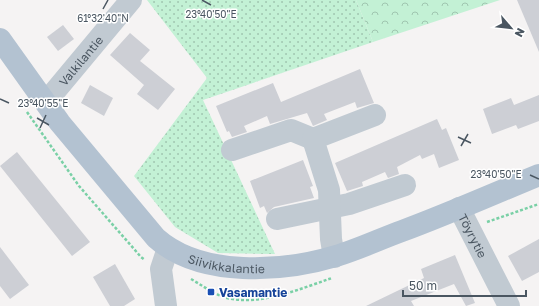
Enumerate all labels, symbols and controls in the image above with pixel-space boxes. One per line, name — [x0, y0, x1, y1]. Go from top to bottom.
text: 23°40'50"E — [185, 8, 237, 20]
north arrow — [491, 8, 531, 48]
text: 61°32'40"N — [77, 12, 129, 24]
text: N — [513, 26, 528, 40]
street label: Valkilantie — [55, 32, 106, 89]
text: 23°40'55"E — [18, 97, 68, 109]
text: 23°40'50"E — [470, 168, 522, 180]
street label: Töyrytie — [456, 211, 491, 260]
street label: Siivikkalantie — [186, 250, 265, 276]
scale bar — [403, 272, 526, 298]
text: 50 m — [409, 278, 437, 293]
place label: Vasamantie — [219, 285, 287, 300]
marker: Vasamantie — [206, 287, 216, 297]

